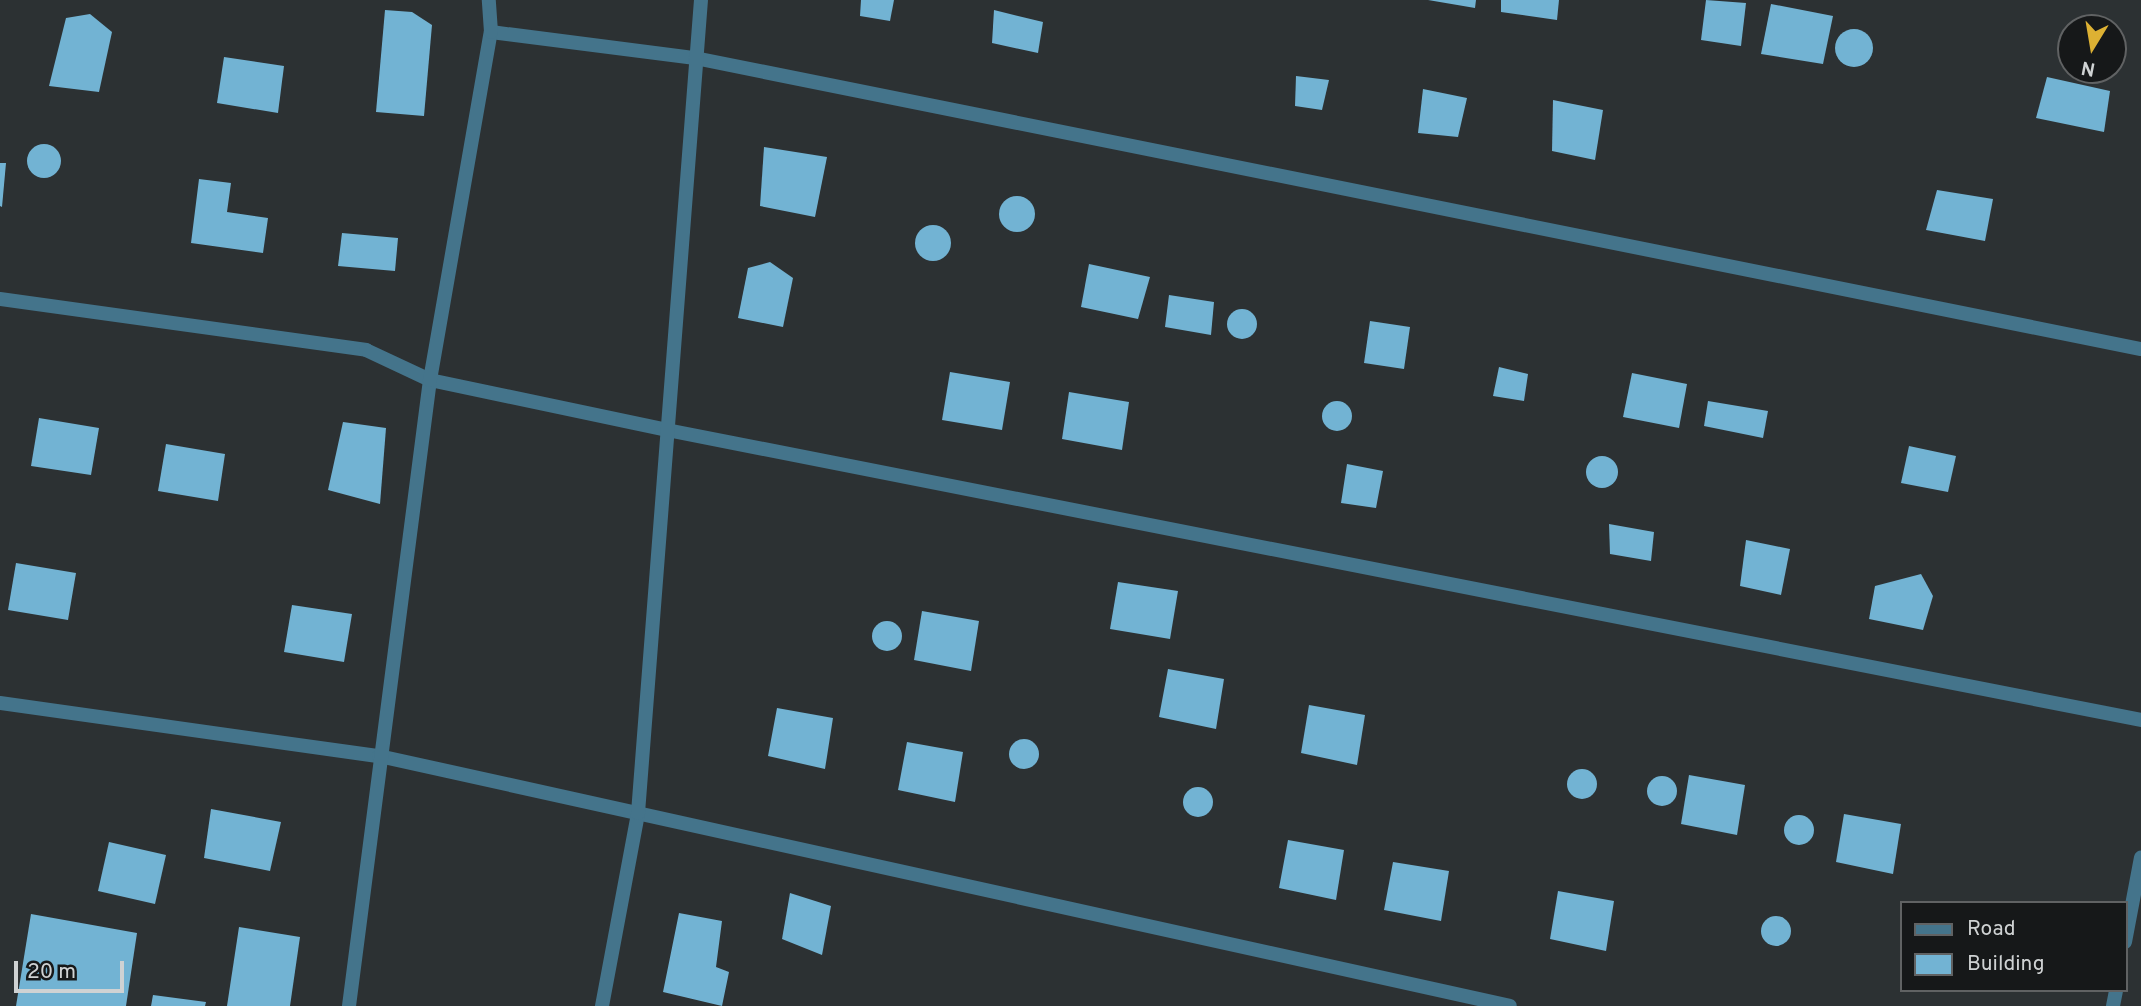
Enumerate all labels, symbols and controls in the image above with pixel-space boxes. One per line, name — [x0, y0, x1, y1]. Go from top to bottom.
north arrow — [2057, 14, 2127, 84]
text: N — [2079, 55, 2097, 81]
legend — [1899, 901, 2127, 992]
text: Road — [1967, 916, 2016, 943]
scale bar — [18, 946, 128, 990]
text: Building — [1967, 951, 2045, 978]
text: 20 m — [27, 959, 76, 986]

